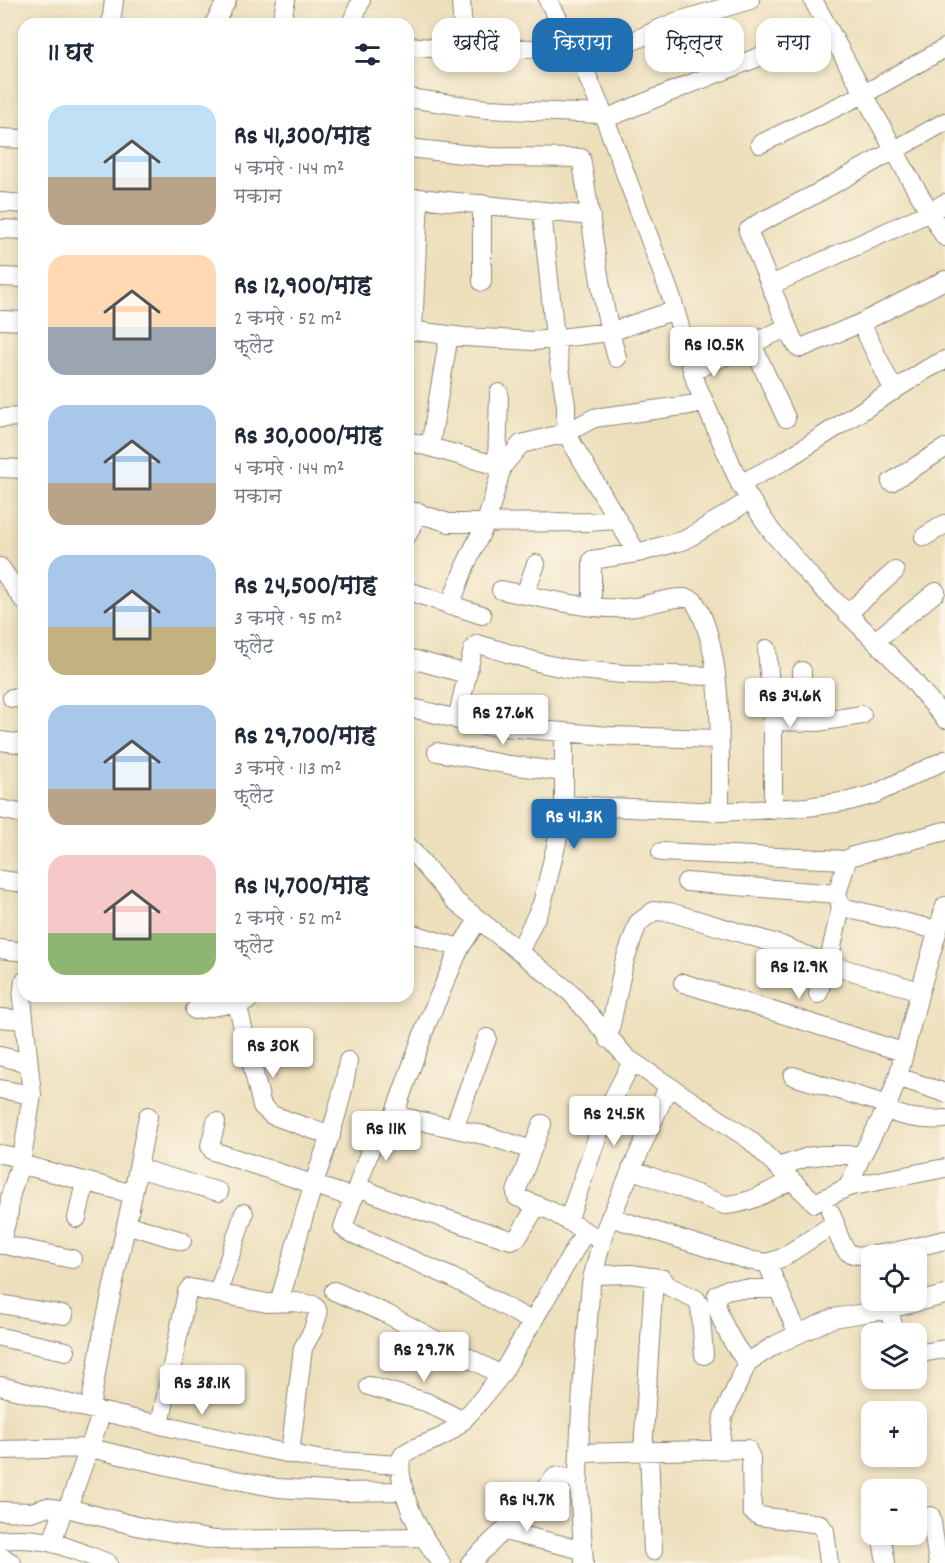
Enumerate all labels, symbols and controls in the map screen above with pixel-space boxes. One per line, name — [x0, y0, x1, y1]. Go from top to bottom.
chip: खरीदें — [432, 18, 520, 72]
chip: किराया — [532, 18, 633, 72]
chip: फ़िल्टर — [645, 18, 744, 72]
chip: नया — [756, 18, 831, 72]
text: 11 घर — [48, 36, 93, 73]
icon: filters — [351, 38, 384, 71]
text: Rs 41,300/माह — [234, 119, 370, 156]
icon: home — [96, 129, 168, 201]
text: 4 कमरे · 144 m² — [234, 156, 344, 184]
text: मकान — [234, 184, 282, 212]
text: Rs 12,900/माह — [234, 269, 371, 306]
icon: home — [96, 279, 168, 351]
text: 2 कमरे · 52 m² — [234, 306, 342, 334]
pin: Rs 10.5K — [652, 327, 776, 378]
text: Rs 10.5K — [684, 332, 744, 360]
text: फ़्लैट — [234, 334, 274, 362]
text: Rs 30,000/माह — [234, 419, 382, 456]
icon: home — [96, 429, 168, 501]
text: 4 कमरे · 144 m² — [234, 456, 344, 484]
text: मकान — [234, 484, 282, 512]
text: Rs 24,500/माह — [234, 569, 377, 606]
icon: home — [96, 579, 168, 651]
text: 3 कमरे · 95 m² — [234, 606, 342, 634]
text: फ़्लैट — [234, 634, 274, 662]
pin: Rs 34.6K — [728, 678, 852, 729]
text: Rs 34.6K — [759, 683, 821, 711]
pin: Rs 27.6K — [441, 695, 565, 746]
text: Rs 27.6K — [472, 700, 534, 728]
text: Rs 29,700/माह — [234, 719, 376, 756]
icon: home — [96, 729, 168, 801]
text: 3 कमरे · 113 m² — [234, 756, 341, 784]
text: फ़्लैट — [234, 784, 274, 812]
pin: Rs 41.3K — [512, 799, 636, 850]
text: Rs 41.3K — [546, 804, 602, 832]
text: Rs 14,700/माह — [234, 869, 369, 906]
icon: home — [96, 879, 168, 951]
text: 2 कमरे · 52 m² — [234, 906, 342, 934]
text: फ़्लैट — [234, 934, 274, 962]
pin: Rs 12.9K — [737, 949, 861, 1000]
text: Rs 12.9K — [770, 954, 828, 982]
pin: Rs 30K — [224, 1028, 322, 1079]
text: Rs 30K — [247, 1033, 299, 1061]
pin: Rs 24.5K — [552, 1096, 676, 1147]
text: Rs 24.5K — [583, 1101, 645, 1129]
pin: Rs 11K — [337, 1111, 435, 1162]
text: Rs 11K — [366, 1116, 406, 1144]
map controls — [861, 1245, 927, 1545]
button: locate — [861, 1245, 927, 1311]
button: layers — [861, 1323, 927, 1389]
pin: Rs 29.7K — [362, 1332, 486, 1383]
text: Rs 29.7K — [394, 1337, 454, 1365]
pin: Rs 38.1K — [140, 1365, 264, 1416]
text: Rs 38.1K — [174, 1370, 230, 1398]
button: + — [861, 1401, 927, 1467]
button: − — [861, 1479, 927, 1545]
pin: Rs 14.7K — [465, 1482, 589, 1533]
text: Rs 14.7K — [499, 1487, 555, 1515]

